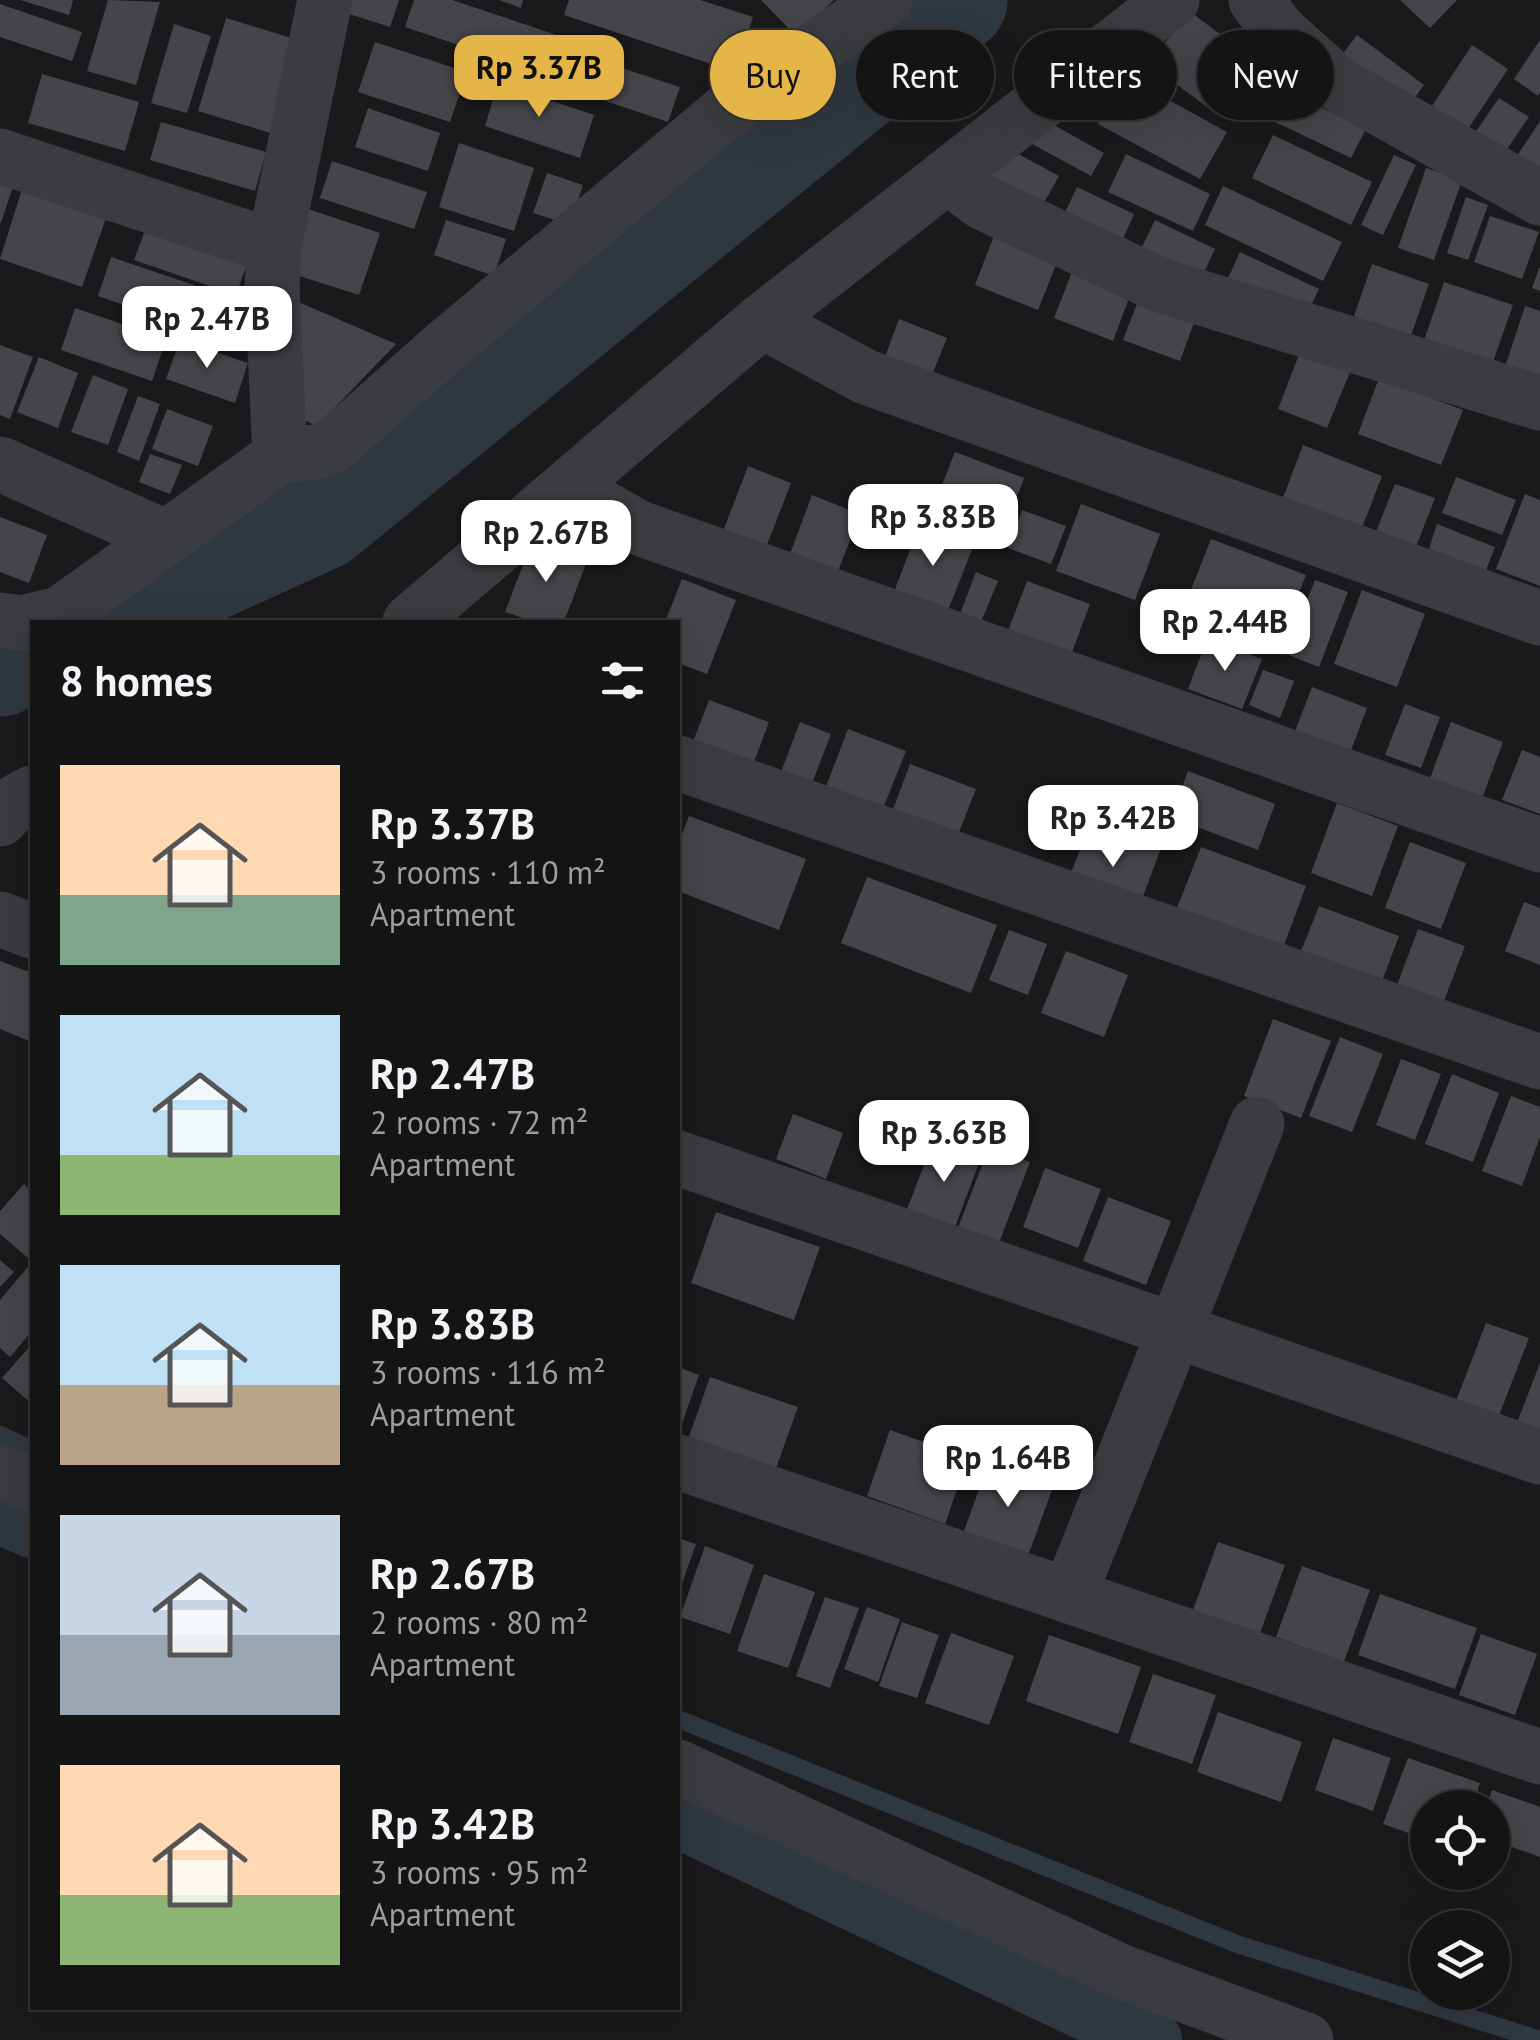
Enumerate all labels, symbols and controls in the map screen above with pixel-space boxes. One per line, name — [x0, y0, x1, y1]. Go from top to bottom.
chip: Buy — [710, 30, 836, 120]
chip: Rent — [856, 30, 994, 120]
chip: Filters — [1014, 30, 1177, 120]
chip: New — [1197, 30, 1334, 120]
pin: Rp 3.37B — [436, 35, 642, 120]
text: Rp 3.37B — [476, 46, 602, 88]
pin: Rp 2.47B — [104, 286, 310, 371]
text: Rp 2.47B — [144, 297, 270, 339]
pin: Rp 3.83B — [830, 484, 1036, 569]
text: Rp 3.83B — [870, 495, 996, 537]
pin: Rp 2.67B — [443, 500, 649, 585]
text: Rp 2.67B — [483, 511, 609, 553]
pin: Rp 2.44B — [1122, 589, 1328, 674]
text: Rp 2.44B — [1162, 600, 1288, 642]
text: 8 homes — [60, 653, 213, 708]
icon: filters — [595, 653, 650, 708]
pin: Rp 3.42B — [1010, 785, 1216, 870]
text: Rp 3.37B — [370, 796, 535, 851]
text: Rp 3.42B — [1050, 796, 1176, 838]
icon: home — [140, 805, 260, 925]
text: 3 rooms · 110 m² — [370, 851, 606, 893]
text: Apartment — [370, 893, 515, 935]
text: Rp 2.47B — [370, 1046, 535, 1101]
icon: home — [140, 1055, 260, 1175]
pin: Rp 3.63B — [841, 1100, 1047, 1185]
text: 2 rooms · 72 m² — [370, 1101, 588, 1143]
text: Rp 3.63B — [881, 1111, 1007, 1153]
text: Apartment — [370, 1143, 515, 1185]
text: Rp 3.83B — [370, 1296, 535, 1351]
icon: home — [140, 1305, 260, 1425]
text: 3 rooms · 116 m² — [370, 1351, 606, 1393]
text: Apartment — [370, 1393, 515, 1435]
pin: Rp 1.64B — [905, 1425, 1111, 1510]
text: Rp 1.64B — [945, 1436, 1071, 1478]
text: Rp 2.67B — [370, 1546, 535, 1601]
icon: home — [140, 1555, 260, 1675]
text: 2 rooms · 80 m² — [370, 1601, 588, 1643]
text: Apartment — [370, 1643, 515, 1685]
map controls — [1410, 1790, 1510, 2010]
button: locate — [1410, 1790, 1510, 1890]
text: Rp 3.42B — [370, 1796, 535, 1851]
icon: home — [140, 1805, 260, 1925]
text: 3 rooms · 95 m² — [370, 1851, 588, 1893]
text: Apartment — [370, 1893, 515, 1935]
button: layers — [1410, 1910, 1510, 2010]

